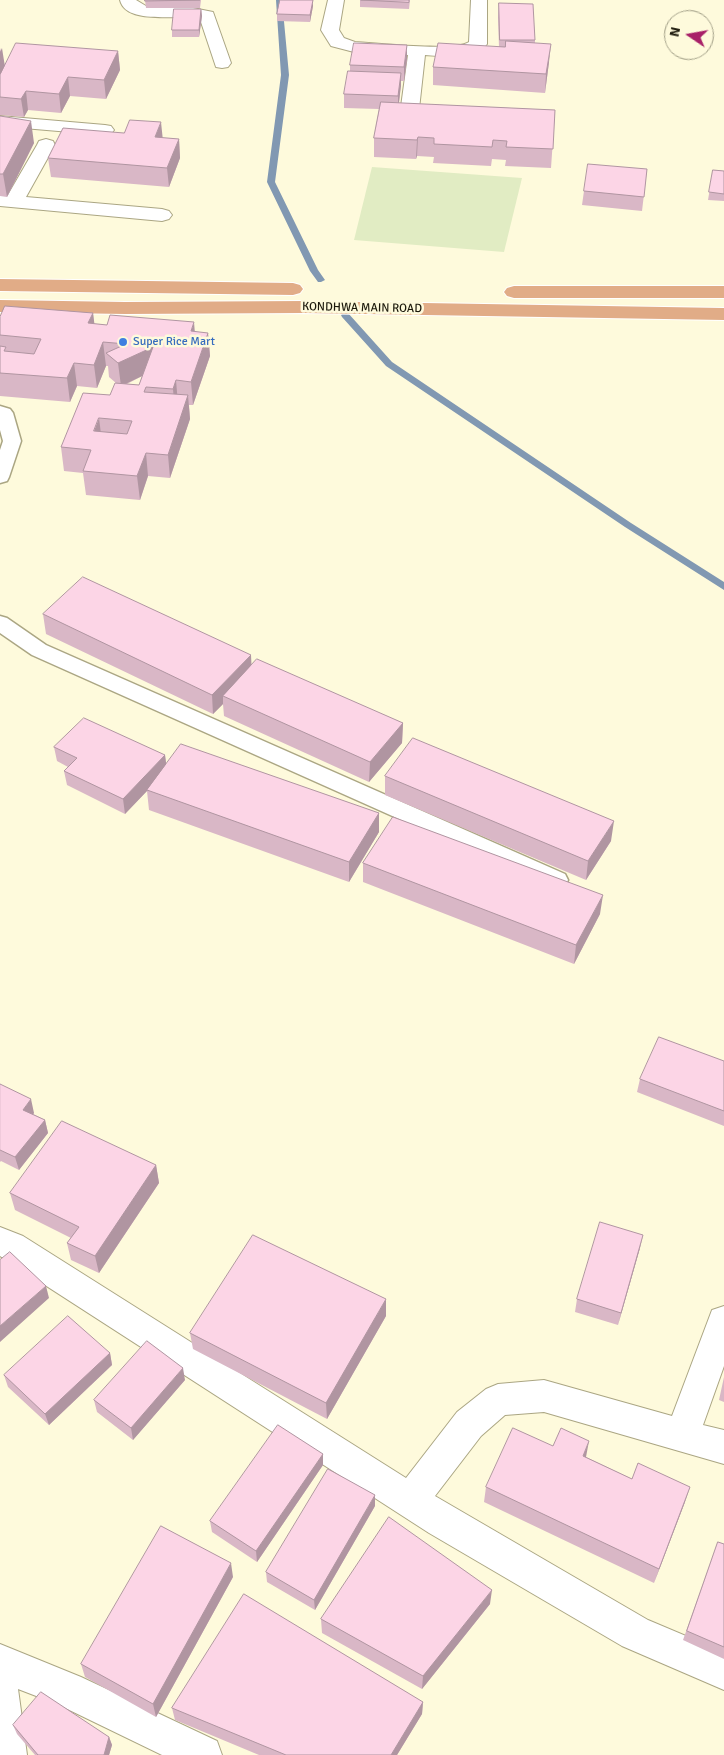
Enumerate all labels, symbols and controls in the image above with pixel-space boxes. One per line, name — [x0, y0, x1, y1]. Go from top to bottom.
north arrow — [664, 10, 714, 60]
text: N — [665, 25, 684, 39]
street label: KONDHWA MAIN ROAD — [302, 300, 422, 316]
place label: Super Rice Mart — [133, 335, 215, 349]
marker: Super Rice Mart — [117, 336, 129, 348]

